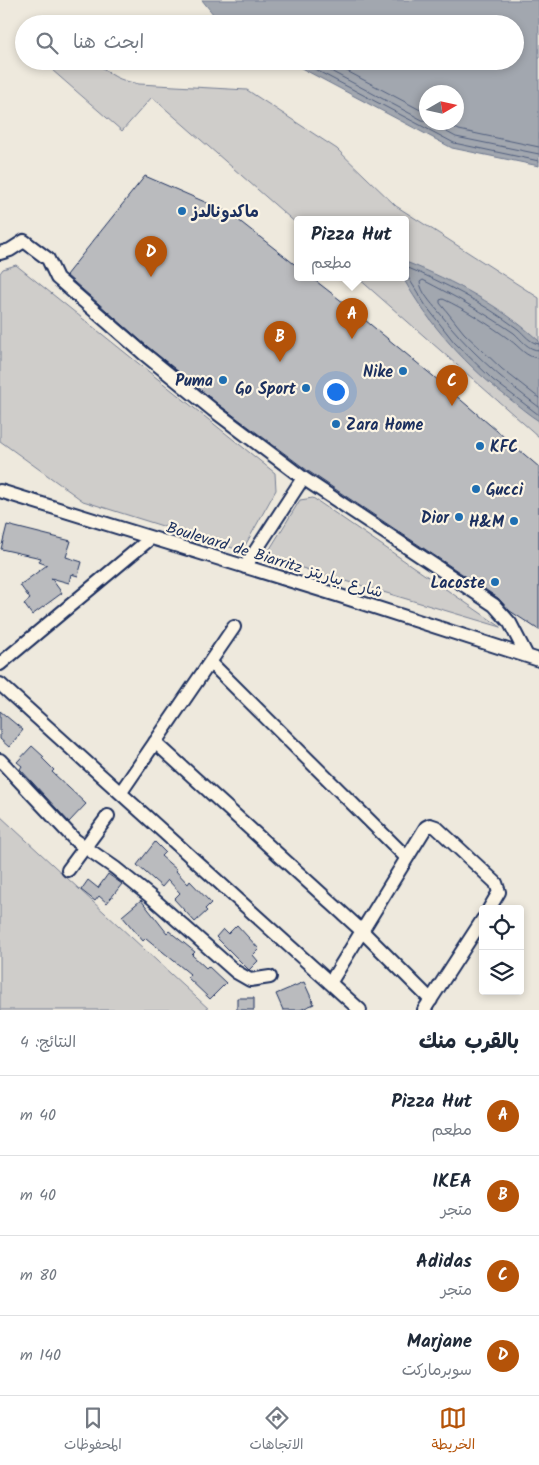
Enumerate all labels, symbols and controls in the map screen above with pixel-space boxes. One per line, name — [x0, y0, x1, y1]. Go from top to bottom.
search box — [15, 15, 524, 70]
text: ابحث هنا — [73, 28, 144, 58]
icon: search — [33, 29, 61, 57]
north arrow — [419, 85, 464, 130]
place label: ماكدونالدز — [190, 200, 259, 225]
marker: ماكدونالدز — [176, 205, 188, 217]
popup — [294, 216, 409, 281]
text: Pizza Hut — [311, 220, 392, 250]
pin: D — [135, 236, 167, 277]
text: مطعم — [311, 251, 352, 276]
pin: A — [336, 298, 368, 339]
pin: B — [264, 321, 296, 362]
place label: Nike — [363, 360, 393, 385]
marker: Nike — [397, 365, 409, 377]
pin: C — [436, 365, 468, 406]
place label: Puma — [175, 369, 213, 394]
marker: Puma — [217, 374, 229, 386]
place label: Go Sport — [235, 377, 297, 402]
your location — [323, 379, 349, 405]
marker: Go Sport — [300, 382, 312, 394]
place label: Zara Home — [346, 413, 423, 438]
marker: Zara Home — [330, 418, 342, 430]
place label: KFC — [490, 435, 518, 460]
marker: KFC — [474, 440, 486, 452]
place label: Gucci — [486, 478, 524, 503]
marker: Gucci — [470, 483, 482, 495]
place label: Dior — [421, 506, 450, 531]
place label: H&M — [469, 510, 505, 535]
marker: Dior — [453, 511, 465, 523]
marker: H&M — [508, 515, 520, 527]
street label: Boulevard de Biarritz شارع بياريتز — [163, 516, 386, 605]
place label: Lacoste — [430, 571, 485, 596]
marker: Lacoste — [489, 576, 501, 588]
map controls — [479, 905, 524, 995]
button: locate — [479, 905, 524, 950]
button: layers — [479, 950, 524, 995]
text: بالقرب منك — [419, 1026, 519, 1059]
text: النتائج: 4 — [20, 1030, 76, 1055]
text: Pizza Hut — [391, 1087, 472, 1117]
text: 40 m — [20, 1103, 56, 1128]
text: A — [498, 1103, 508, 1128]
text: مطعم — [432, 1118, 472, 1143]
text: IKEA — [432, 1167, 472, 1197]
text: 40 m — [20, 1183, 56, 1208]
text: B — [498, 1183, 508, 1208]
text: متجر — [441, 1198, 472, 1223]
text: Adidas — [416, 1247, 472, 1277]
text: 80 m — [20, 1263, 57, 1288]
text: C — [498, 1263, 508, 1288]
text: متجر — [441, 1278, 472, 1303]
text: Marjane — [407, 1327, 472, 1357]
text: 140 m — [20, 1343, 61, 1368]
text: D — [498, 1343, 508, 1368]
text: سوبرماركت — [402, 1358, 472, 1383]
tab: المحفوظات — [64, 1404, 122, 1457]
tab: الاتجاهات — [249, 1404, 304, 1457]
tab: الخريطة — [431, 1404, 475, 1457]

